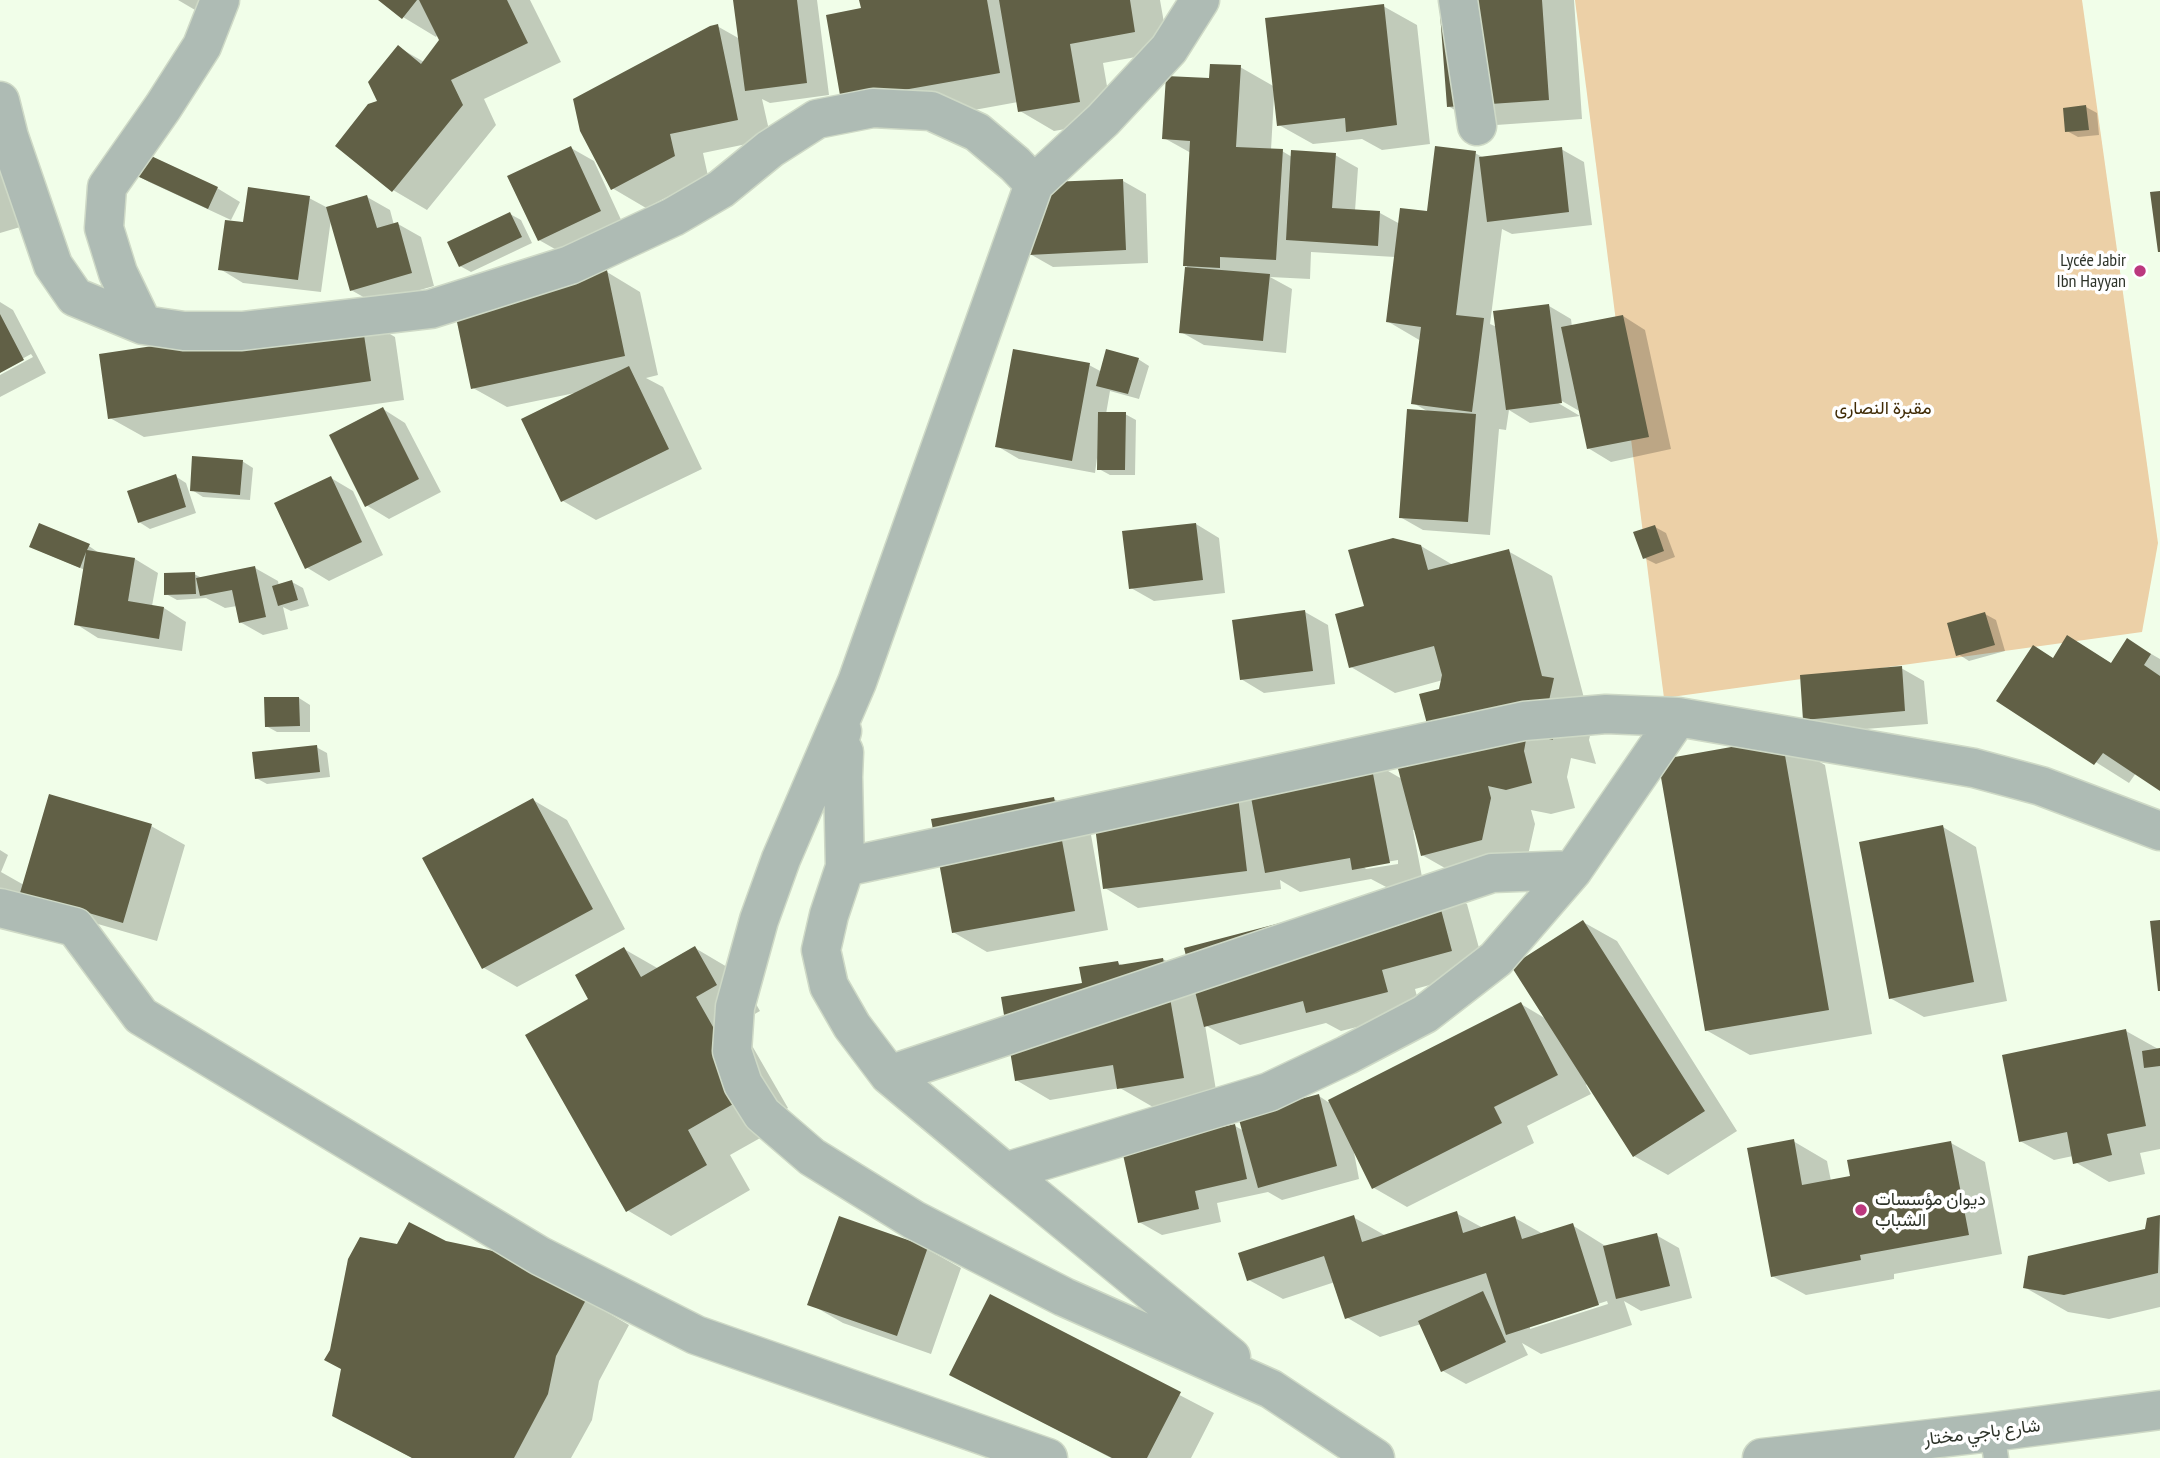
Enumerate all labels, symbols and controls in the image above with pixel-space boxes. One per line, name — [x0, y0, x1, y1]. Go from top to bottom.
place label: Lycée Jabir Ibn Hayyan — [2057, 250, 2126, 292]
marker: Lycée Jabir Ibn Hayyan — [2132, 263, 2148, 279]
park label: مقبرة النصارى — [1834, 398, 1932, 420]
place label: ديوان مؤسسات الشباب — [1875, 1189, 1986, 1232]
marker: ديوان مؤسسات الشباب — [1853, 1202, 1869, 1218]
street label: شارع باجي مختار — [1923, 1415, 2041, 1451]

